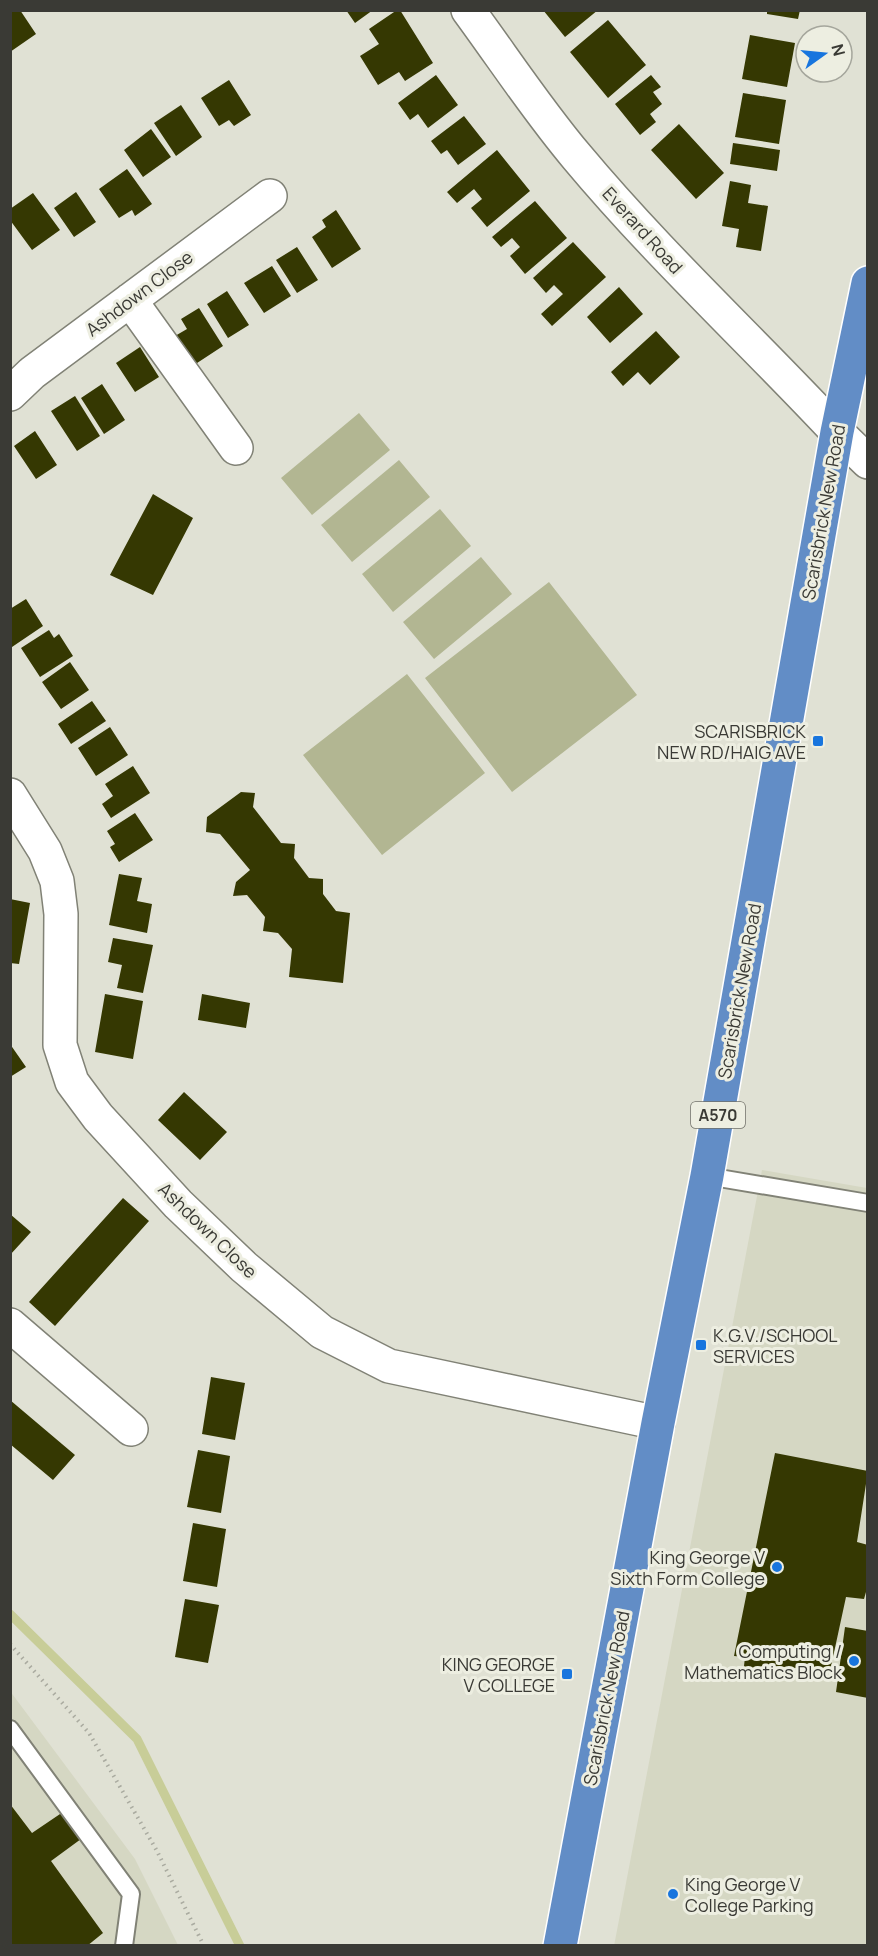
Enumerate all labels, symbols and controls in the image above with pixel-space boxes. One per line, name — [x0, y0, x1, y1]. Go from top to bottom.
north arrow — [794, 24, 854, 84]
text: N — [826, 42, 851, 59]
street label: Everard Road — [598, 181, 688, 279]
street label: Ashdown Close — [81, 245, 197, 341]
street label: Scarisbrick New Road — [796, 422, 850, 602]
place label: SCARISBRICK NEW RD/HAIG AVE — [657, 719, 806, 764]
marker: SCARISBRICK NEW RD/HAIG AVE — [811, 734, 825, 748]
street label: Scarisbrick New Road — [712, 901, 766, 1081]
road number: A570 — [691, 1102, 745, 1128]
street label: Ashdown Close — [154, 1177, 262, 1283]
place label: K.G.V./SCHOOL SERVICES — [713, 1323, 837, 1368]
marker: K.G.V./SCHOOL SERVICES — [694, 1338, 708, 1352]
place label: King George V Sixth Form College — [610, 1545, 765, 1590]
marker: King George V Sixth Form College — [770, 1560, 784, 1574]
street label: Scarisbrick New Road — [577, 1609, 635, 1787]
place label: Computing / Mathematics Block — [684, 1639, 843, 1684]
place label: KING GEORGE V COLLEGE — [442, 1652, 555, 1697]
marker: Computing / Mathematics Block — [847, 1654, 861, 1668]
marker: KING GEORGE V COLLEGE — [560, 1667, 574, 1681]
place label: King George V College Parking — [685, 1872, 814, 1917]
marker: King George V College Parking — [666, 1887, 680, 1901]

